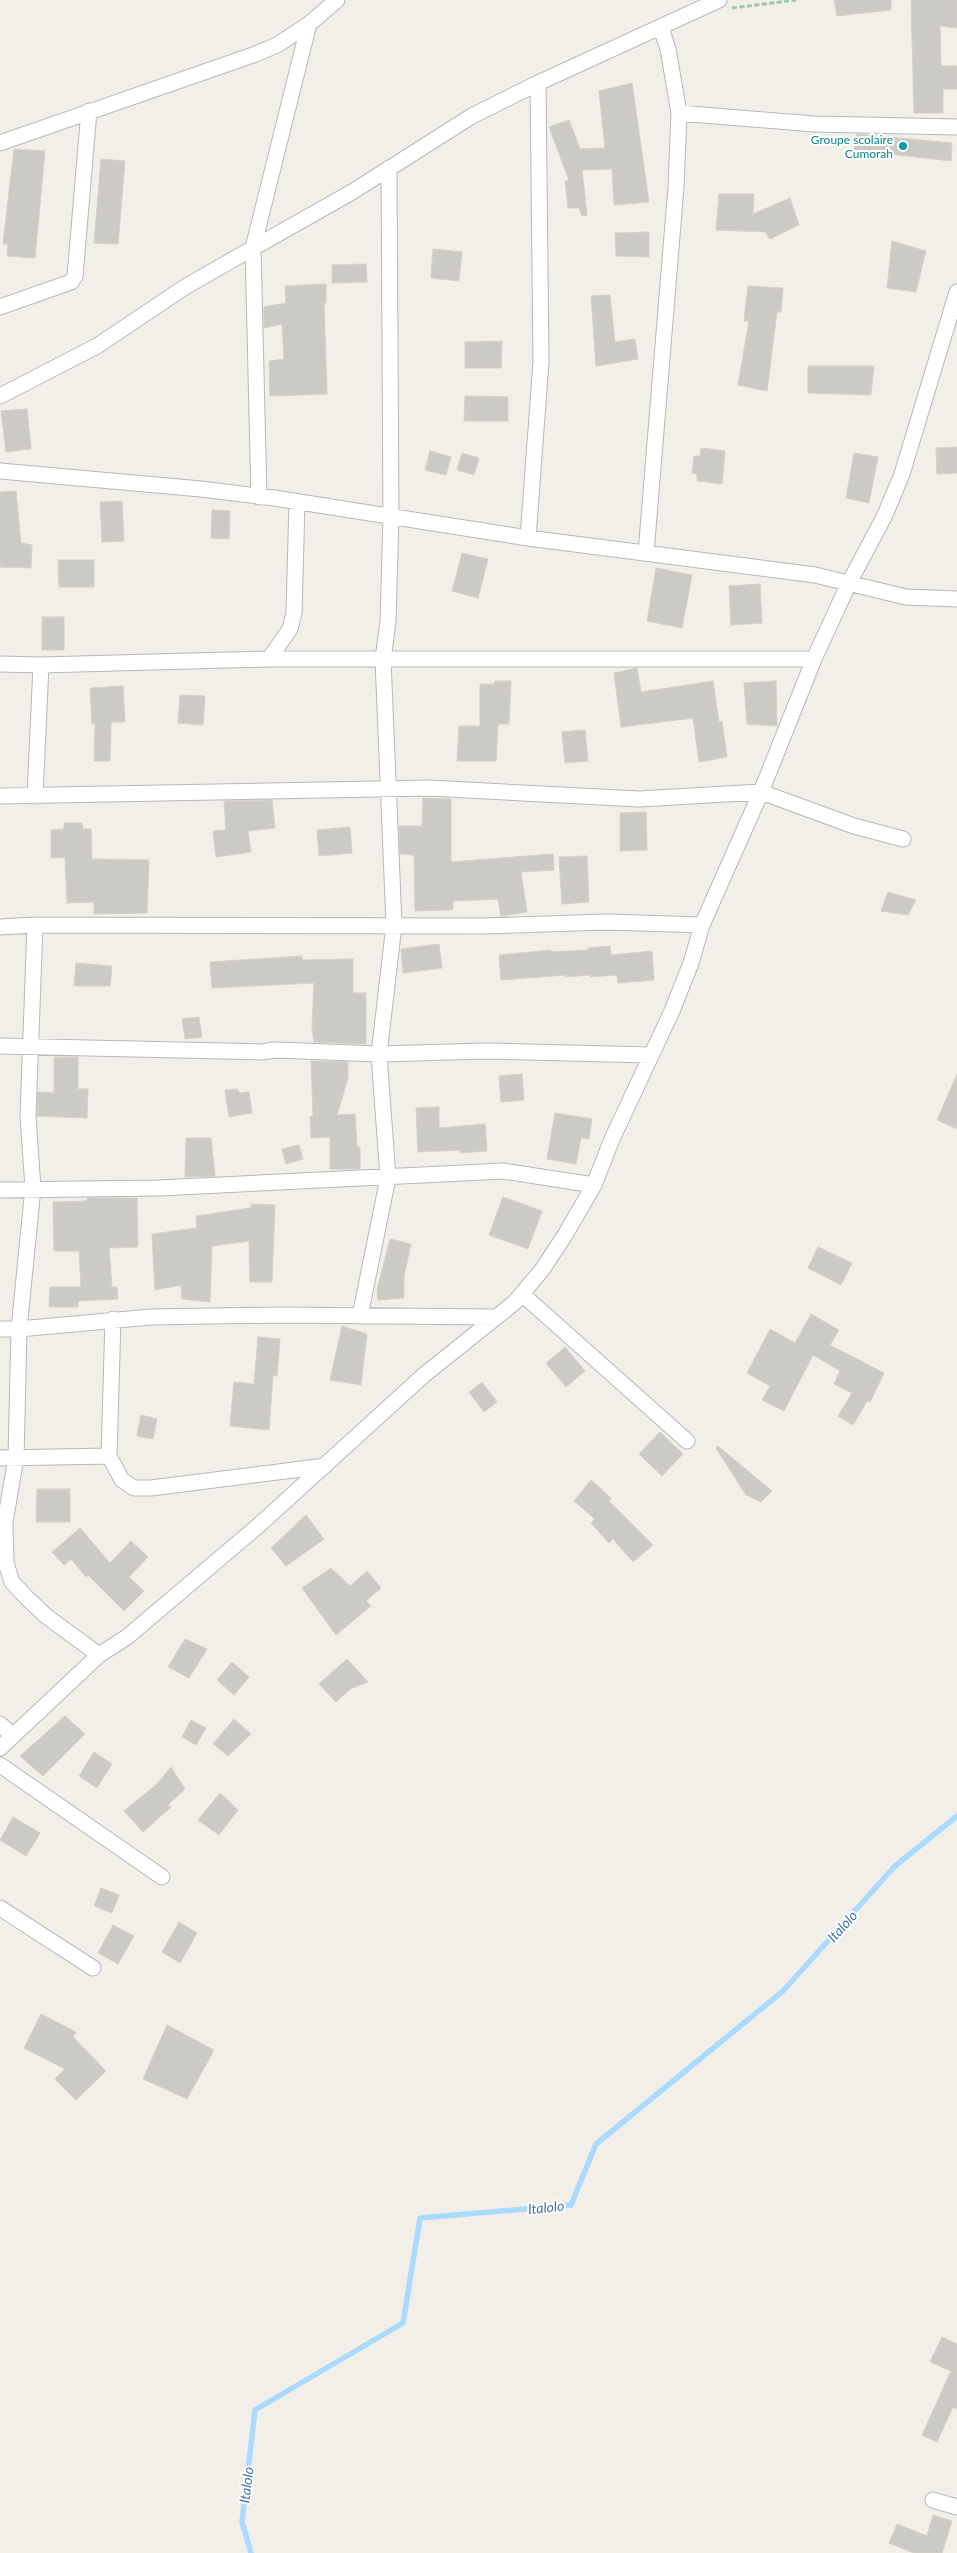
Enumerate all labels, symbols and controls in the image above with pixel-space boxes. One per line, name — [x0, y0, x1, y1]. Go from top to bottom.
place label: Groupe scolaire Cumorah — [811, 132, 893, 161]
marker: Groupe scolaire Cumorah — [897, 140, 909, 152]
water label: Italolo — [824, 1907, 860, 1945]
water label: Italolo — [527, 2197, 565, 2217]
water label: Italolo — [235, 2466, 257, 2504]

